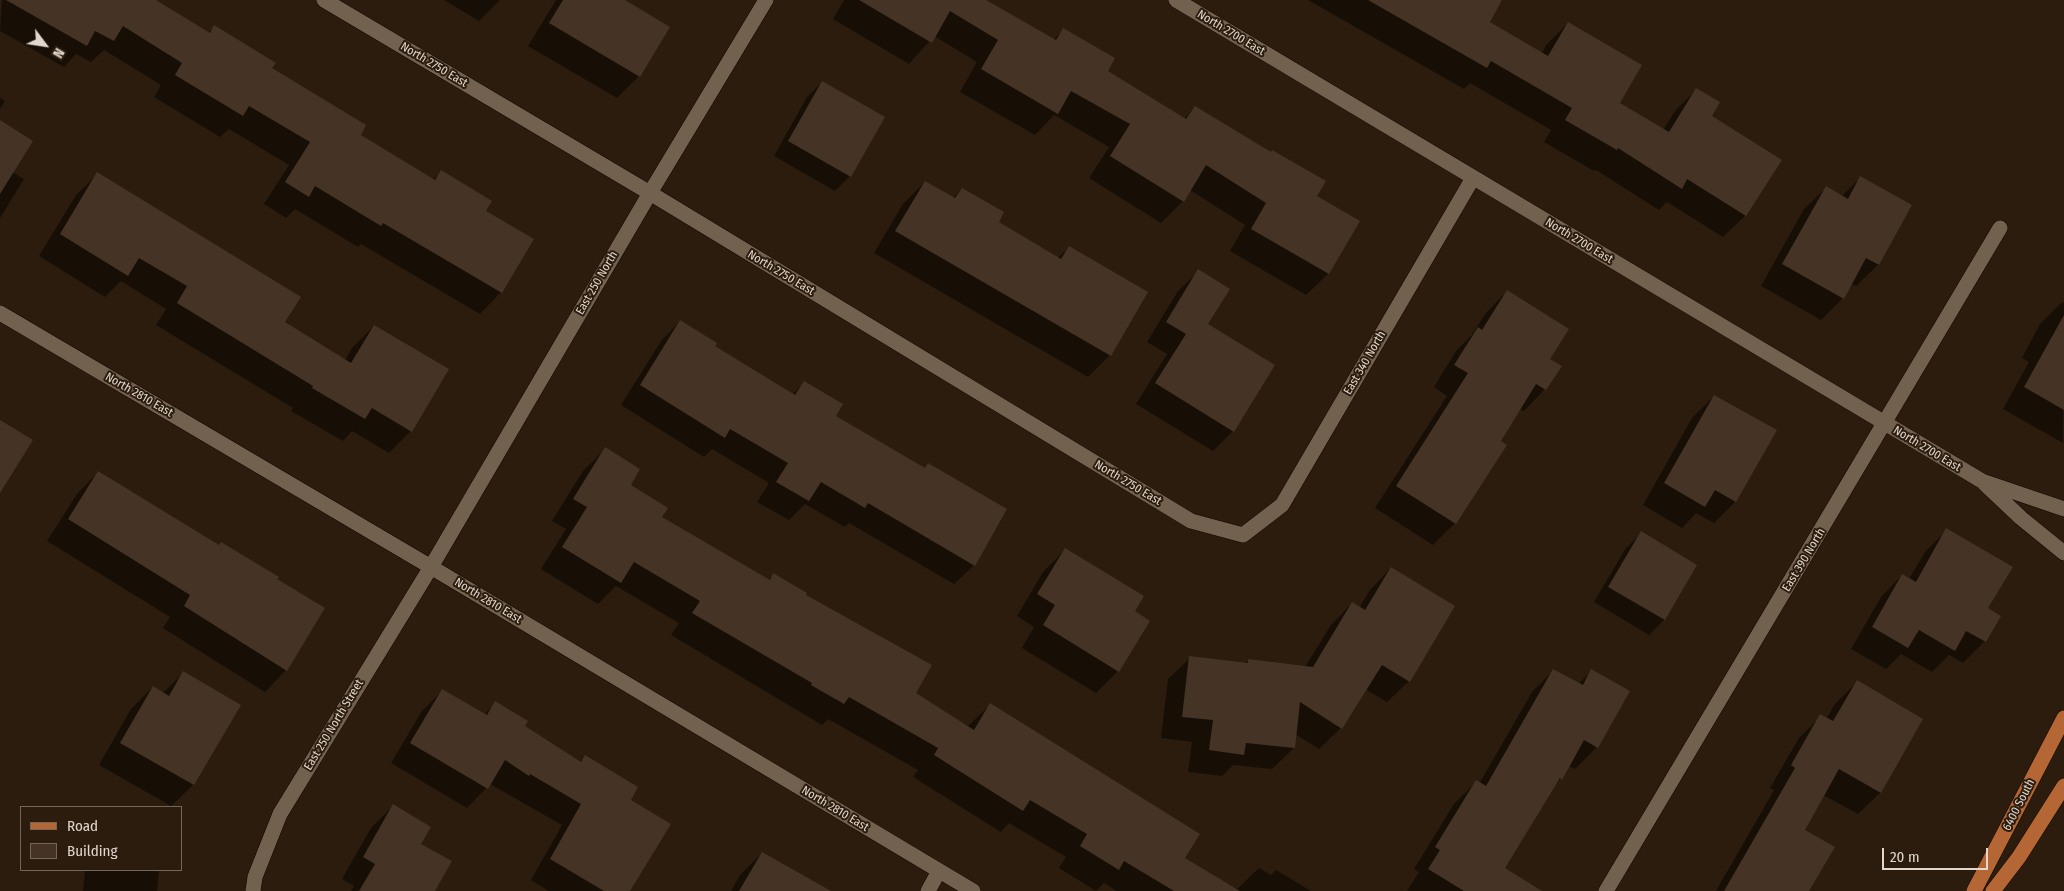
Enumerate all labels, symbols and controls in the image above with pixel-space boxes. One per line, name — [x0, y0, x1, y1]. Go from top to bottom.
street label: North 2700 East — [1195, 7, 1267, 59]
north arrow — [20, 20, 70, 70]
street label: North 2750 East — [398, 39, 470, 91]
text: N — [49, 45, 68, 61]
street label: North 2700 East — [1543, 215, 1615, 267]
street label: North 2750 East — [745, 247, 817, 299]
street label: East 250 North — [573, 249, 621, 317]
street label: East 340 North — [1341, 328, 1389, 398]
street label: North 2810 East — [103, 370, 175, 420]
street label: North 2700 East — [1891, 423, 1963, 475]
street label: North 2750 East — [1092, 457, 1164, 509]
street label: East 390 North — [1779, 526, 1829, 594]
street label: North 2810 East — [452, 575, 524, 627]
street label: East 250 North Street — [301, 677, 367, 773]
street label: 6400 South — [2000, 777, 2038, 833]
street label: North 2810 East — [799, 783, 871, 835]
legend — [20, 806, 182, 871]
text: Road — [67, 817, 98, 835]
scale bar — [1884, 838, 1990, 870]
text: Building — [67, 842, 118, 860]
text: 20 m — [1890, 848, 1920, 866]

